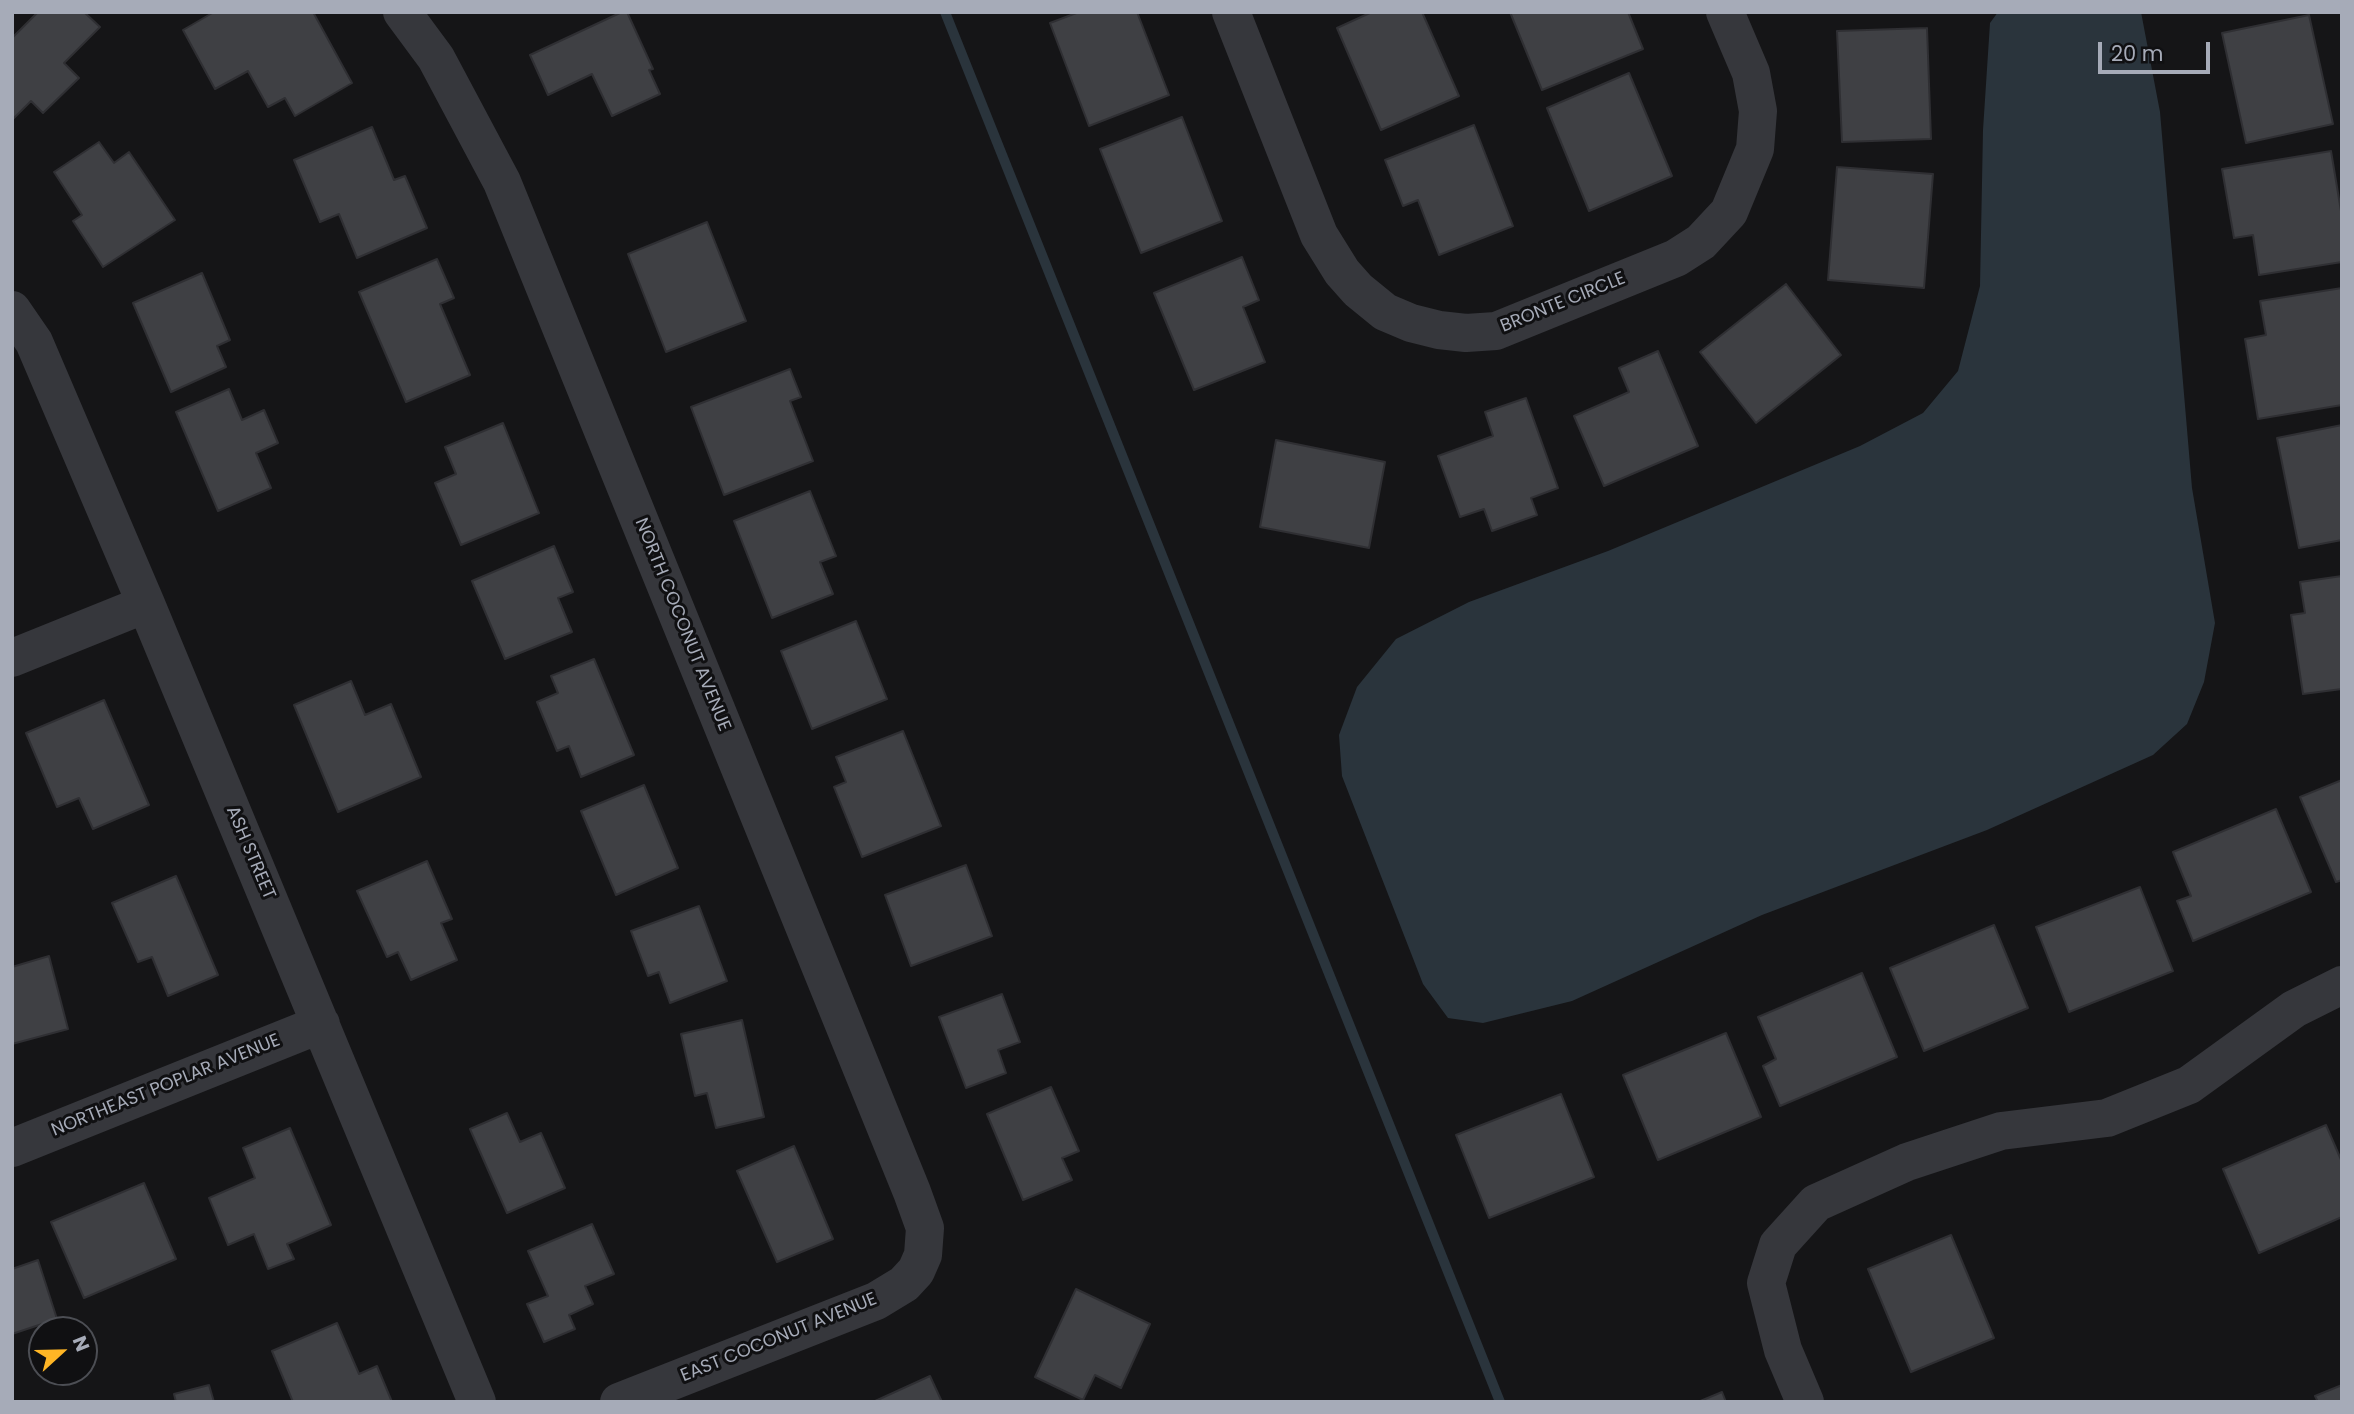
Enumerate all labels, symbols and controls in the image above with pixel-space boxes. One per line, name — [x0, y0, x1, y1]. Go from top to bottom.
scale bar — [2102, 28, 2214, 72]
text: 20 m — [2111, 39, 2164, 68]
street label: BRONTE CIRCLE — [1497, 268, 1629, 338]
street label: NORTH COCONUT AVENUE — [629, 515, 735, 735]
street label: ASH STREET — [221, 803, 279, 903]
street label: NORTHEAST POPLAR AVENUE — [49, 1030, 283, 1142]
street label: EAST COCONUT AVENUE — [678, 1289, 880, 1387]
north arrow — [28, 1316, 98, 1386]
text: N — [66, 1332, 96, 1355]

